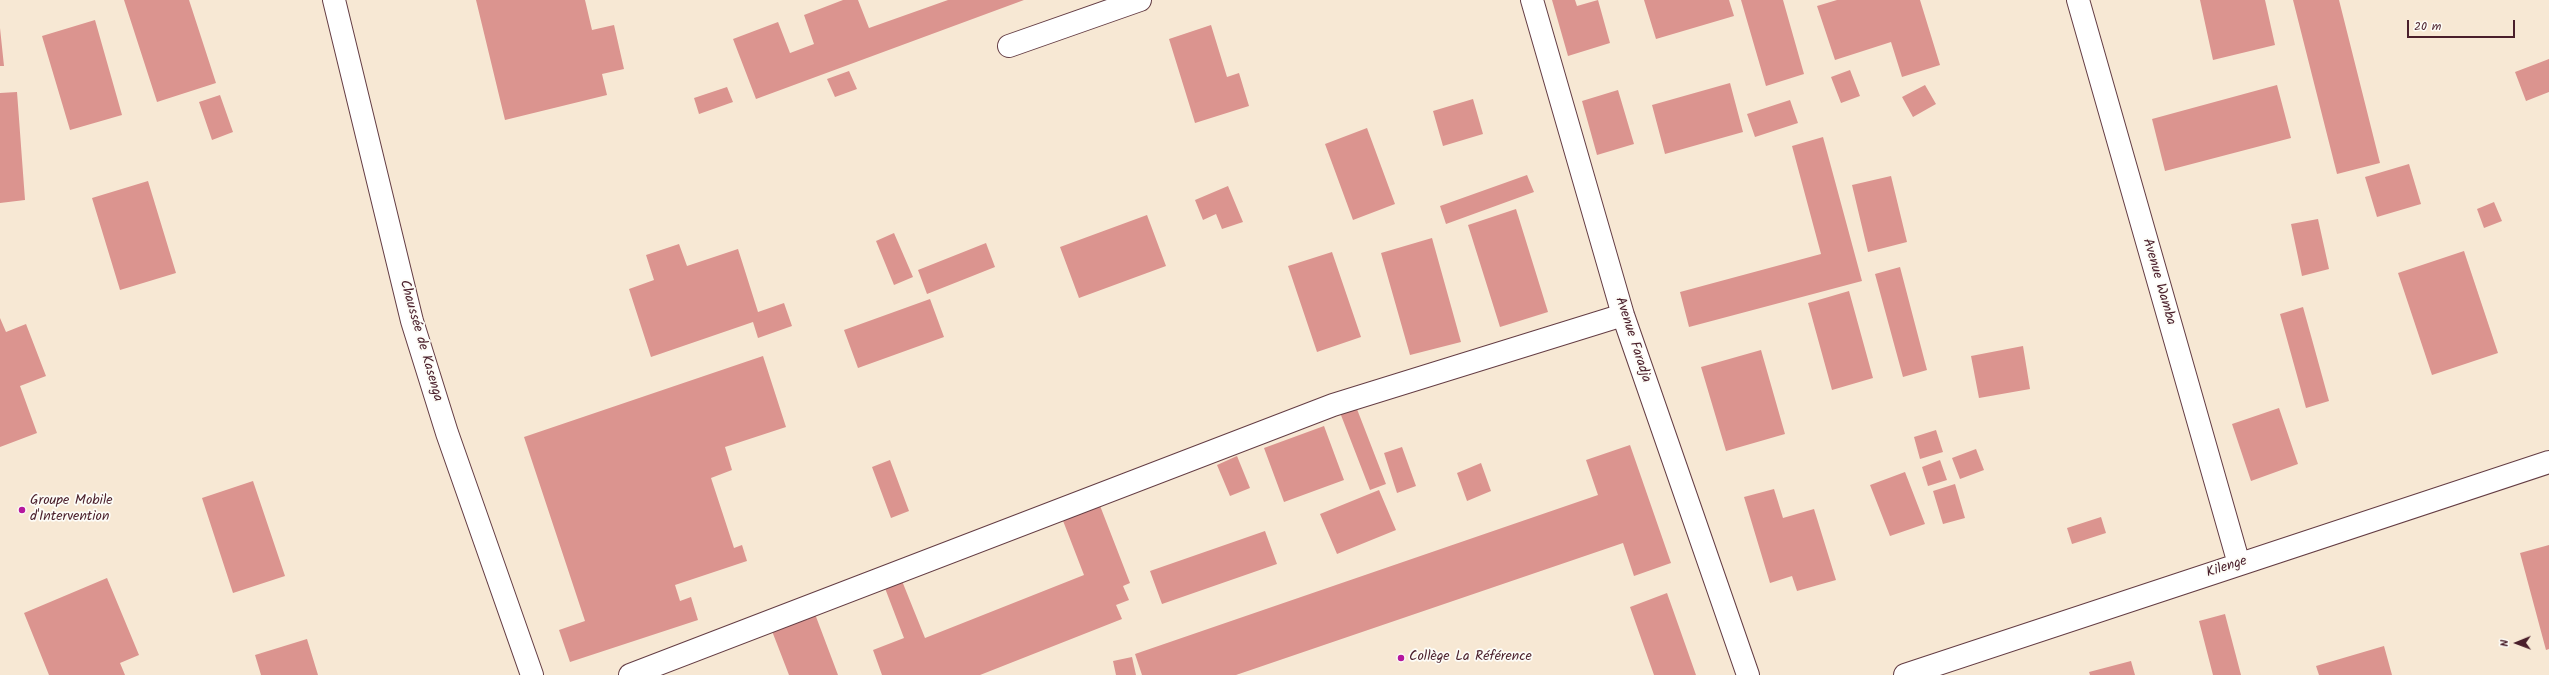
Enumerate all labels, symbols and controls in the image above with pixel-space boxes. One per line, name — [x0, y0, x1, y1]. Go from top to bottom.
scale bar — [2409, 12, 2517, 38]
text: 20 m — [2414, 17, 2441, 36]
street label: Avenue Wamba — [2138, 237, 2178, 327]
street label: Chaussée de Kasenga — [395, 278, 445, 404]
street label: Avenue Faradja — [1610, 295, 1654, 385]
place label: Groupe Mobile d'Intervention — [30, 494, 113, 526]
marker: Groupe Mobile d'Intervention — [17, 505, 27, 515]
street label: Kilenge — [2205, 554, 2249, 582]
north arrow — [2497, 623, 2537, 663]
text: N — [2496, 640, 2514, 647]
place label: Collège La Référence — [1409, 650, 1532, 666]
marker: Collège La Référence — [1396, 653, 1406, 663]

